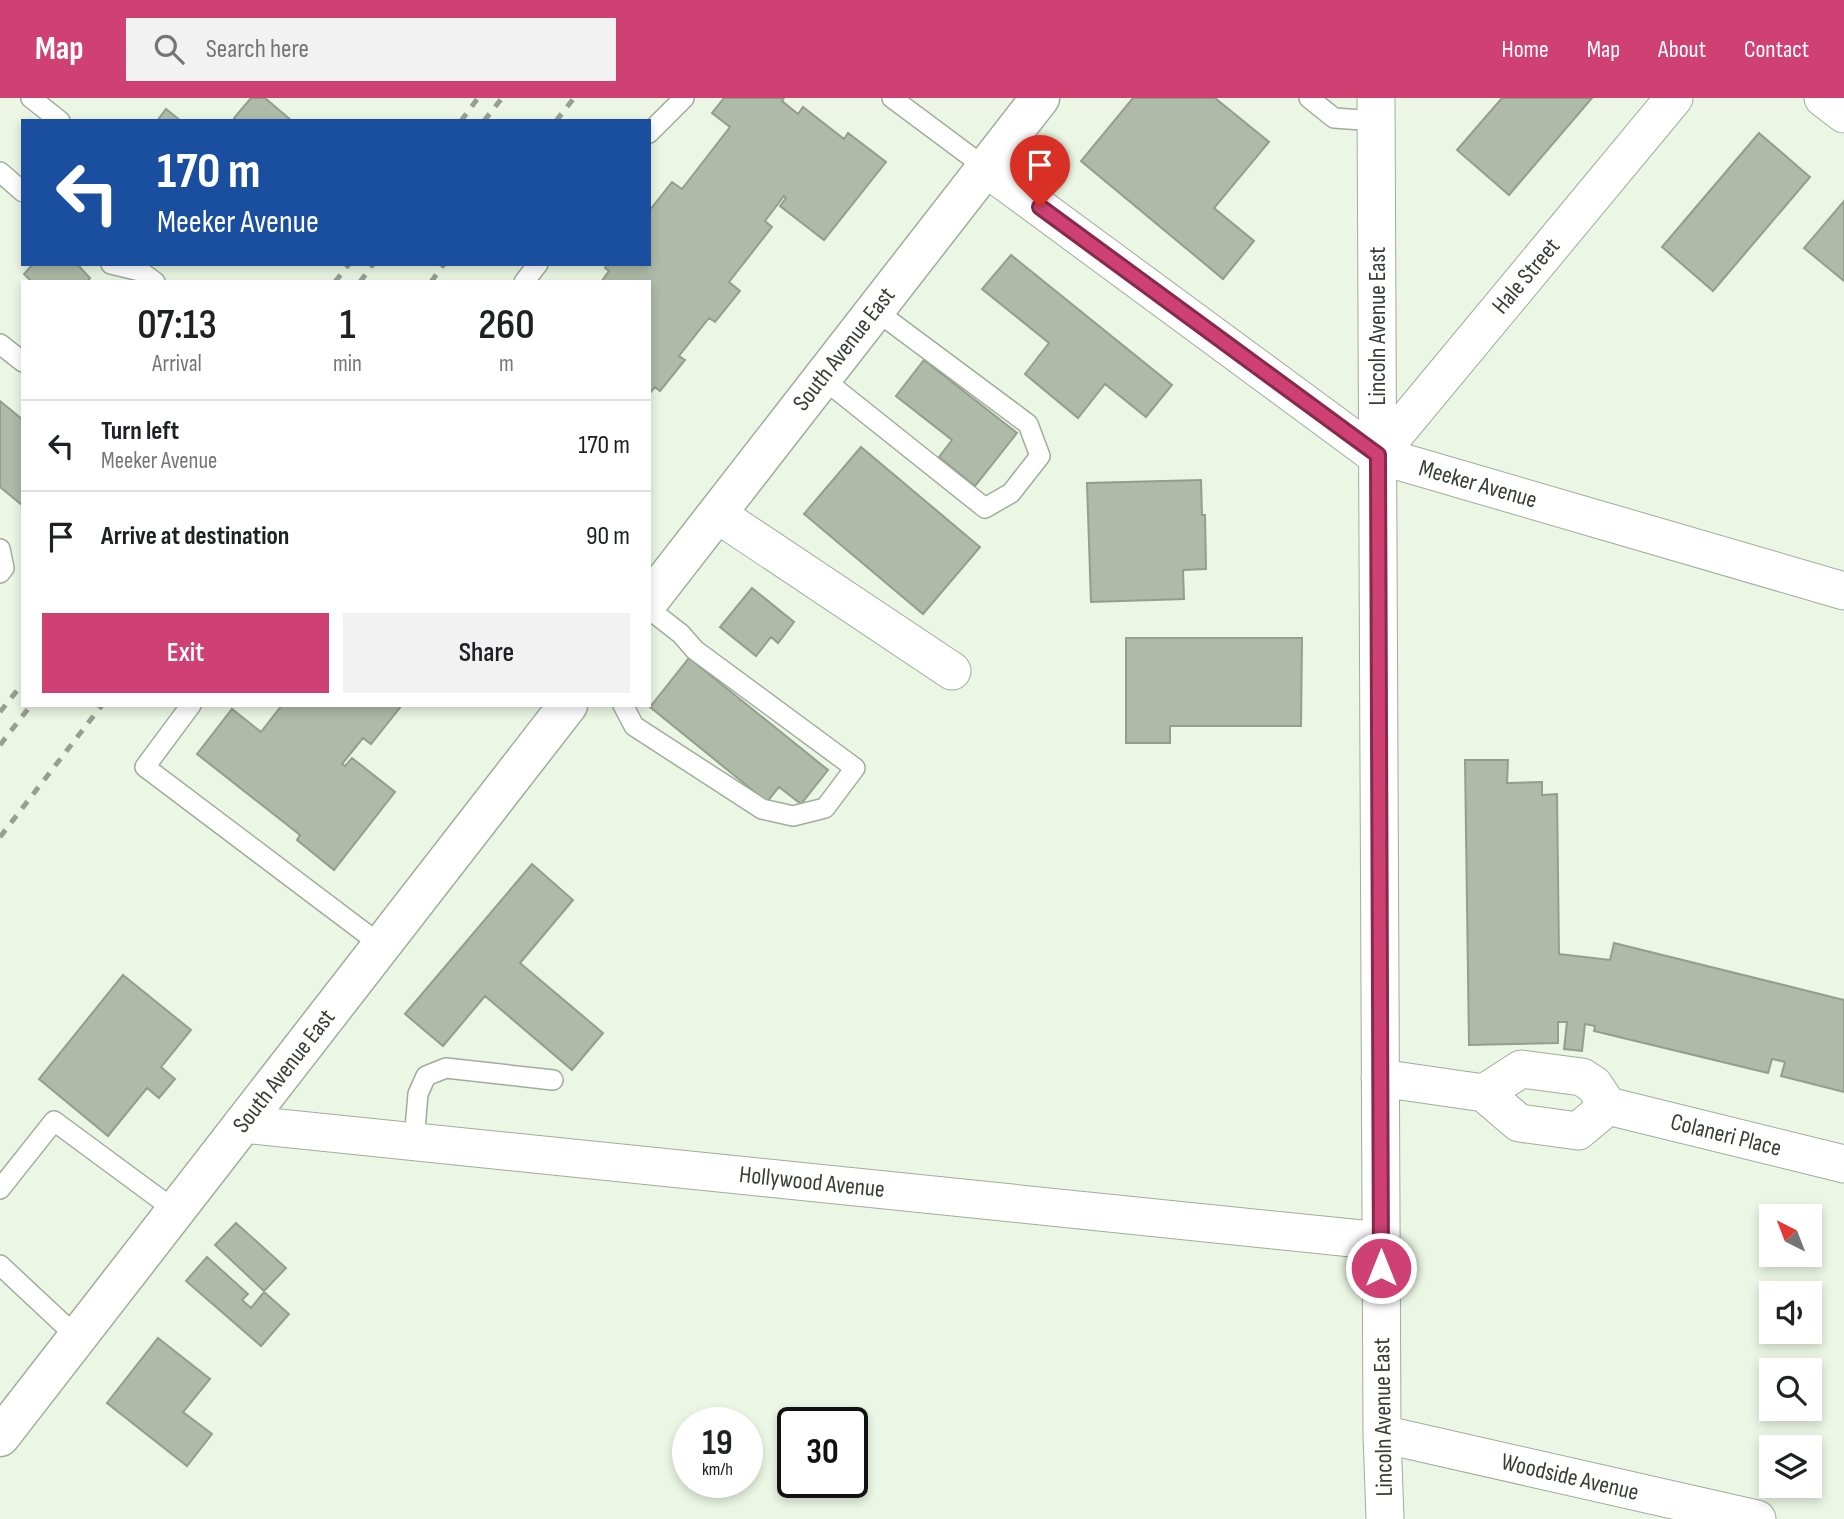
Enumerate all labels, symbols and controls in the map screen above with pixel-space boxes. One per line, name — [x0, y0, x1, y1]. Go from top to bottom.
search box — [126, 18, 616, 81]
text: Map — [35, 29, 84, 69]
icon: search — [150, 30, 188, 68]
text: Search here — [206, 34, 309, 65]
text: Home — [1501, 35, 1549, 64]
text: Map — [1587, 35, 1620, 64]
text: About — [1658, 35, 1706, 64]
text: Contact — [1744, 35, 1809, 64]
pin — [1010, 135, 1070, 207]
text: 170 m — [157, 143, 261, 202]
icon: arrive — [1021, 146, 1059, 184]
icon: left — [42, 147, 133, 238]
text: Meeker Avenue — [157, 203, 319, 242]
street label: Hale Street — [1486, 232, 1566, 320]
street label: Lincoln Avenue East — [1363, 247, 1392, 405]
street label: South Avenue East — [787, 281, 901, 417]
text: 07:13 — [137, 300, 217, 351]
text: 1 — [340, 300, 355, 351]
text: 260 — [478, 300, 535, 351]
text: Arrival — [152, 350, 202, 378]
text: min — [333, 350, 362, 378]
text: m — [499, 350, 514, 378]
text: Turn left — [101, 416, 179, 447]
icon: left — [42, 427, 80, 465]
text: 170 m — [578, 430, 630, 461]
text: Meeker Avenue — [101, 447, 217, 475]
street label: Meeker Avenue — [1416, 453, 1540, 515]
icon: arrive — [42, 518, 80, 556]
text: Arrive at destination — [101, 521, 289, 552]
text: 90 m — [586, 521, 630, 552]
button: Exit — [42, 613, 329, 693]
button: Share — [343, 613, 630, 693]
street label: South Avenue East — [227, 1003, 341, 1139]
street label: Colaneri Place — [1668, 1107, 1784, 1163]
street label: Hollywood Avenue — [738, 1160, 886, 1204]
north arrow — [1759, 1204, 1822, 1267]
map controls — [1759, 1204, 1822, 1498]
position arrow — [1344, 1231, 1418, 1305]
button: sound — [1759, 1281, 1822, 1344]
street label: Lincoln Avenue East — [1367, 1337, 1399, 1497]
button: search — [1759, 1358, 1822, 1421]
speed limit sign: 30 — [777, 1407, 868, 1498]
text: 19 — [702, 1422, 733, 1465]
button: layers — [1759, 1435, 1822, 1498]
street label: Woodside Avenue — [1498, 1447, 1642, 1507]
text: km/h — [702, 1459, 733, 1480]

